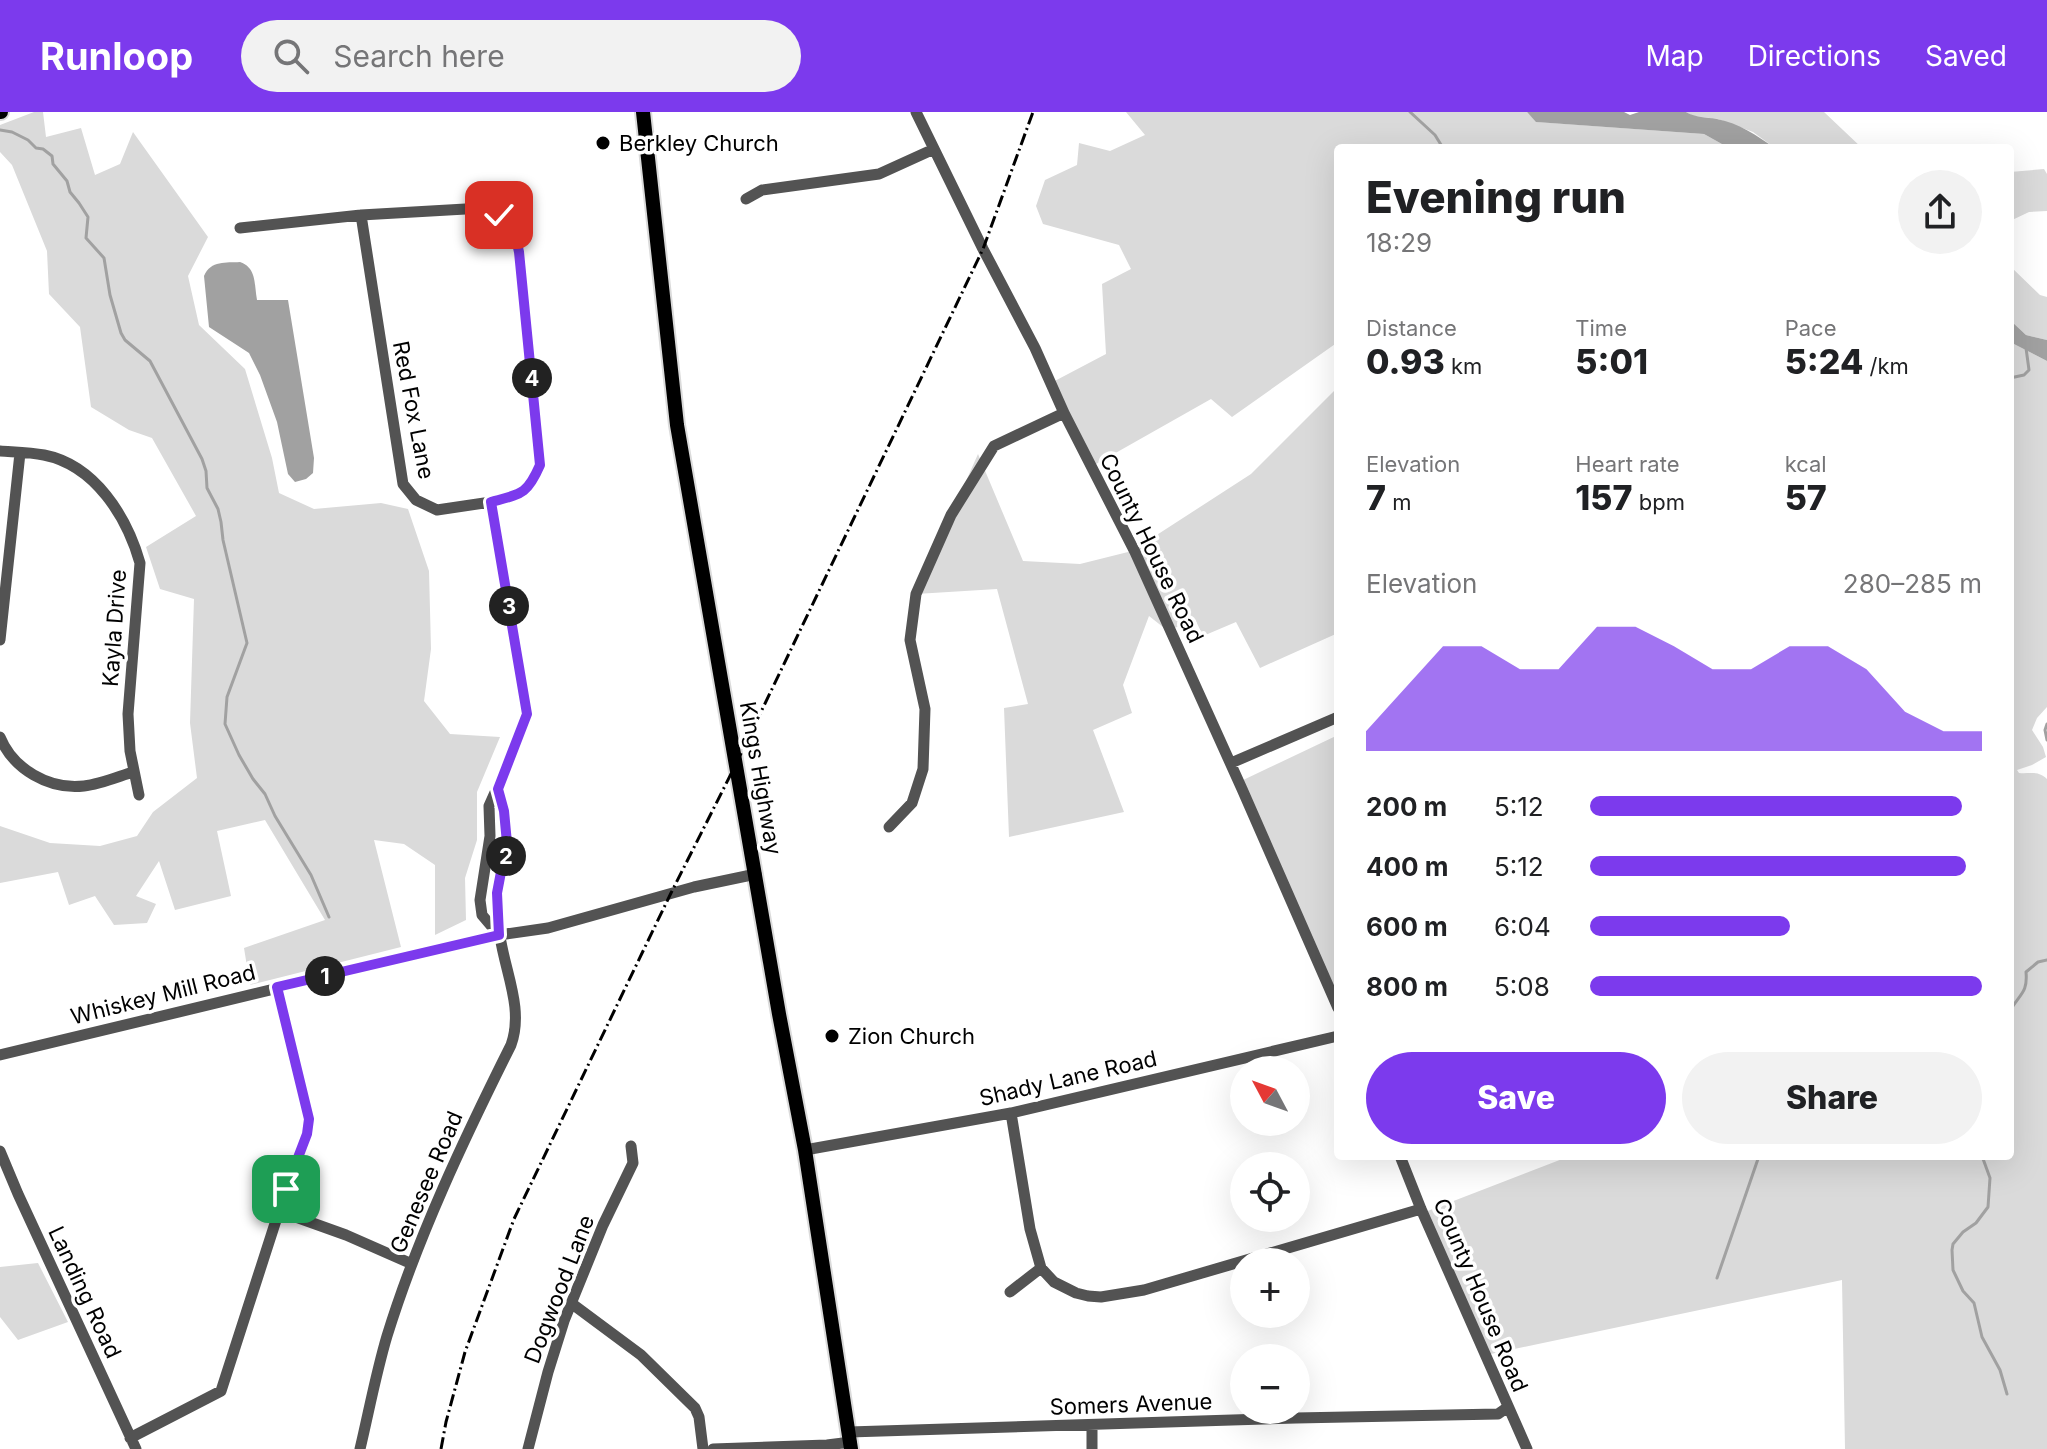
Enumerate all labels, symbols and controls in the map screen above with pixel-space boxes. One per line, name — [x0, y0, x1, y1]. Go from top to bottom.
search box — [241, 20, 801, 92]
text: Runloop — [40, 33, 193, 79]
icon: search — [269, 34, 313, 78]
text: Search here — [333, 38, 505, 74]
text: Map — [1645, 39, 1704, 73]
text: Directions — [1748, 39, 1881, 73]
text: Saved — [1925, 39, 2007, 73]
place label: Berkley Church — [619, 130, 779, 156]
marker: Berkley Church — [594, 134, 612, 152]
text: Evening run — [1366, 170, 1626, 224]
button: share — [1898, 170, 1982, 254]
pin — [465, 181, 533, 249]
icon: check — [477, 193, 521, 237]
text: 18:29 — [1366, 227, 1432, 258]
text: Distance — [1366, 315, 1457, 341]
text: Time — [1575, 315, 1627, 341]
text: Pace — [1785, 315, 1836, 341]
street label: Red Fox Lane — [388, 339, 440, 481]
text: 0.93 — [1366, 341, 1445, 382]
text: 5:01 — [1575, 341, 1648, 382]
text: 5:24 — [1785, 341, 1863, 382]
text: km — [1445, 353, 1482, 379]
text: /km — [1863, 353, 1909, 379]
pin: 4 — [512, 358, 552, 398]
text: 4 — [525, 365, 539, 391]
street label: County House Road — [1095, 449, 1209, 647]
text: Elevation — [1366, 451, 1460, 477]
text: Heart rate — [1575, 451, 1680, 477]
text: kcal — [1785, 451, 1827, 477]
text: 7 — [1366, 477, 1386, 518]
text: 157 — [1575, 477, 1633, 518]
text: 57 — [1785, 477, 1827, 518]
text: m — [1386, 489, 1411, 515]
text: bpm — [1633, 489, 1685, 515]
street label: Kayla Drive — [97, 568, 131, 688]
text: Elevation — [1366, 568, 1477, 599]
text: 280–285 m — [1843, 568, 1982, 599]
pin: 3 — [489, 586, 529, 626]
text: 3 — [502, 593, 516, 619]
street label: Kings Highway — [735, 699, 787, 857]
text: 200 m — [1366, 791, 1447, 822]
text: 5:12 — [1494, 791, 1544, 822]
pin: 2 — [486, 836, 526, 876]
text: 2 — [499, 843, 513, 869]
text: 400 m — [1366, 851, 1449, 882]
text: 5:12 — [1494, 851, 1544, 882]
text: 600 m — [1366, 911, 1448, 942]
text: 6:04 — [1494, 911, 1551, 942]
pin: 1 — [305, 956, 345, 996]
street label: Whiskey Mill Road — [68, 958, 258, 1030]
text: 1 — [320, 963, 330, 989]
text: 800 m — [1366, 971, 1448, 1002]
text: 5:08 — [1494, 971, 1550, 1002]
place label: Zion Church — [848, 1023, 975, 1049]
marker: Zion Church — [823, 1027, 841, 1045]
street label: Shady Lane Road — [977, 1045, 1159, 1111]
button: Save — [1366, 1052, 1666, 1144]
button: Share — [1682, 1052, 1982, 1144]
north arrow — [1230, 1056, 1310, 1136]
map controls — [1230, 1056, 1310, 1424]
street label: Genesee Road — [384, 1107, 468, 1257]
button: locate — [1230, 1152, 1310, 1232]
pin — [252, 1155, 320, 1223]
icon: arrive — [264, 1167, 308, 1211]
street label: County House Road — [1428, 1194, 1534, 1396]
street label: Dogwood Lane — [519, 1211, 599, 1367]
street label: Landing Road — [43, 1222, 127, 1362]
button: + — [1230, 1248, 1310, 1328]
button: − — [1230, 1344, 1310, 1424]
street label: Somers Avenue — [1049, 1388, 1213, 1420]

